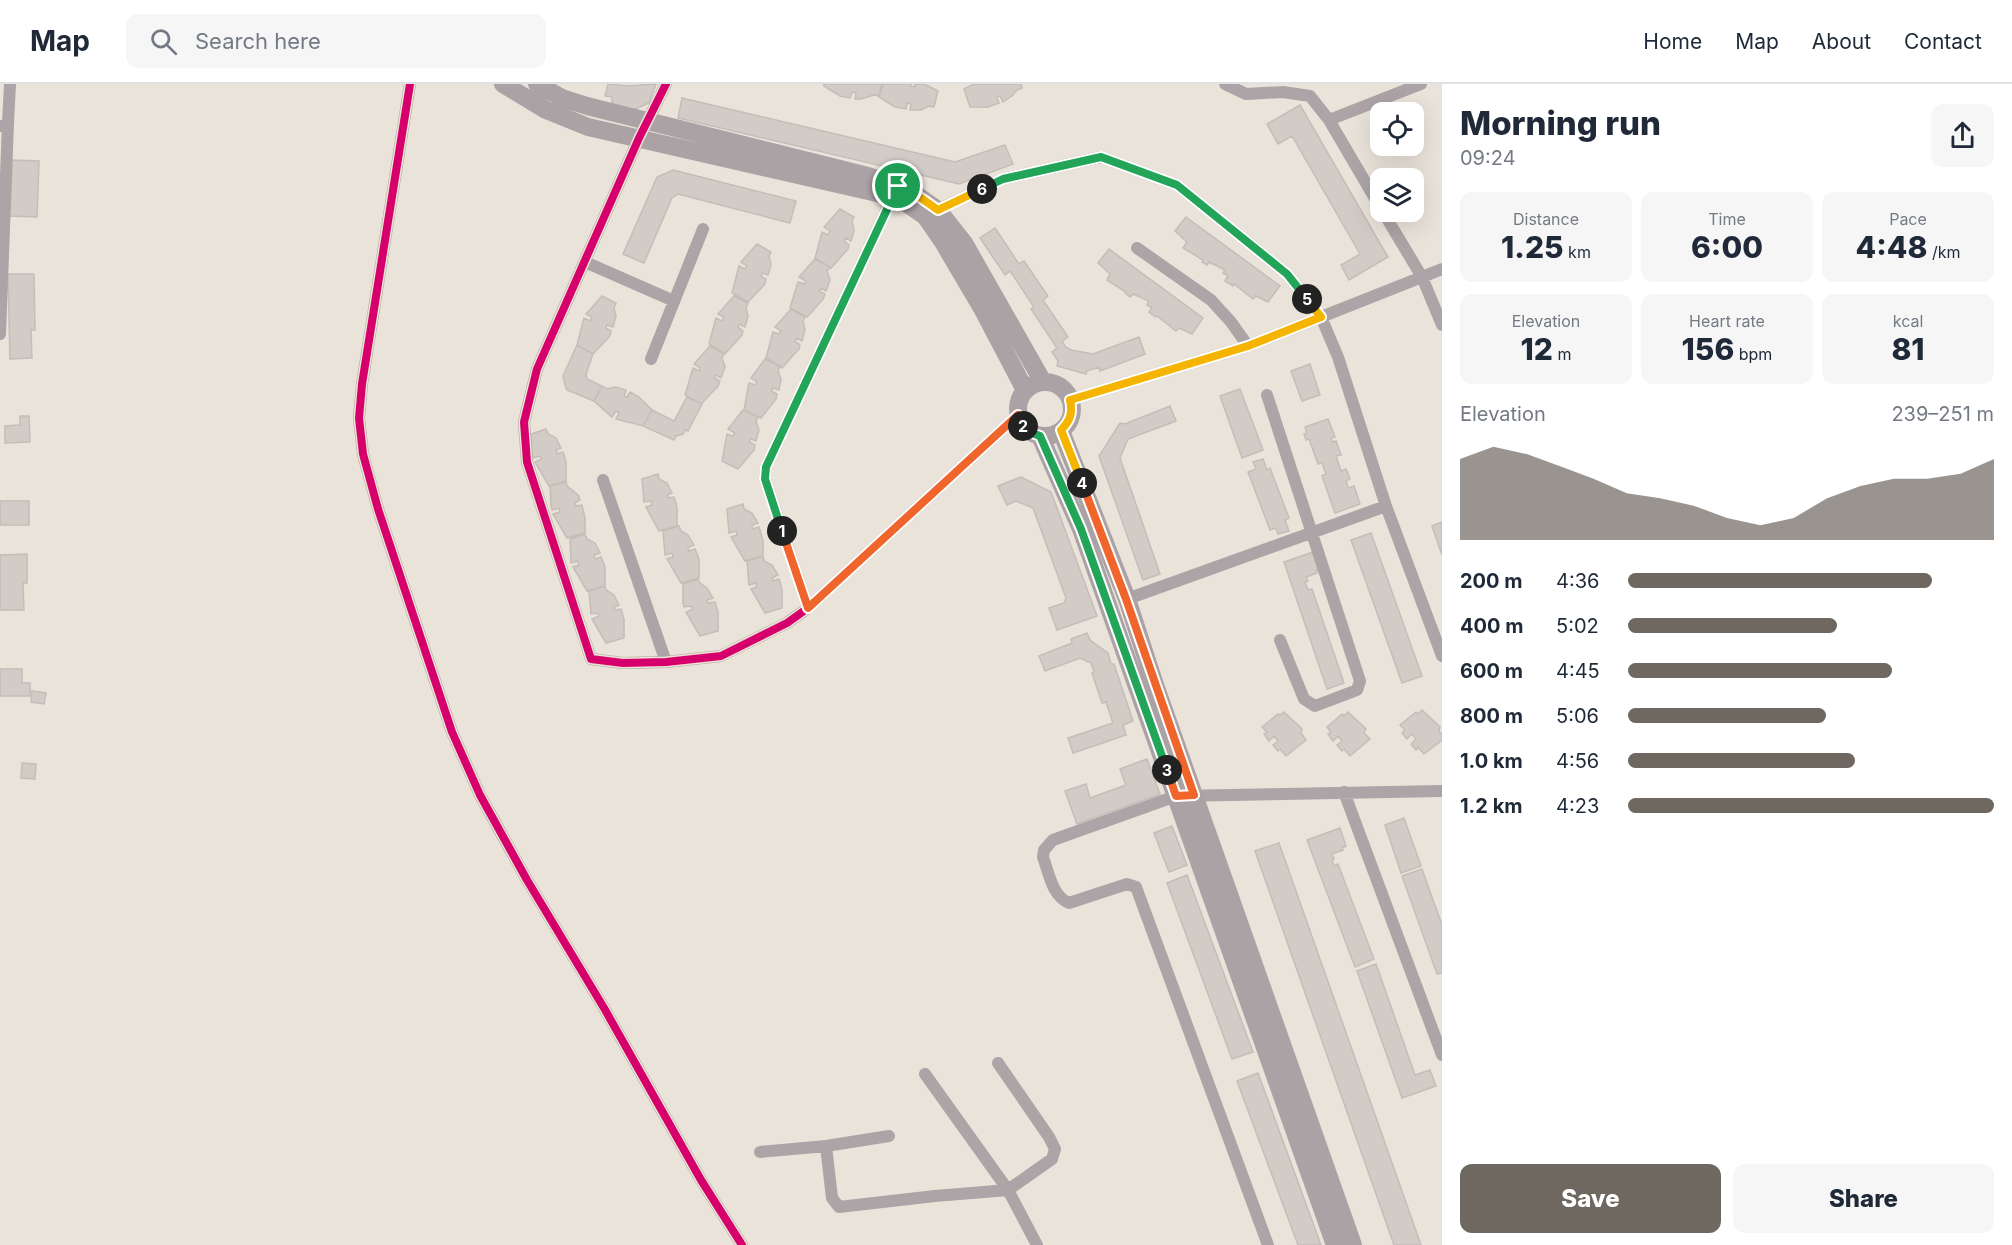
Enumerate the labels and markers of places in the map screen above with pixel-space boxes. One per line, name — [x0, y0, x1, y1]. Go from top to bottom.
pin — [872, 160, 923, 211]
pin: 6 — [967, 174, 997, 204]
pin: 5 — [1292, 284, 1322, 314]
pin: 2 — [1008, 411, 1038, 441]
pin: 4 — [1067, 468, 1097, 498]
pin: 1 — [767, 516, 797, 546]
pin: 3 — [1152, 755, 1182, 785]

